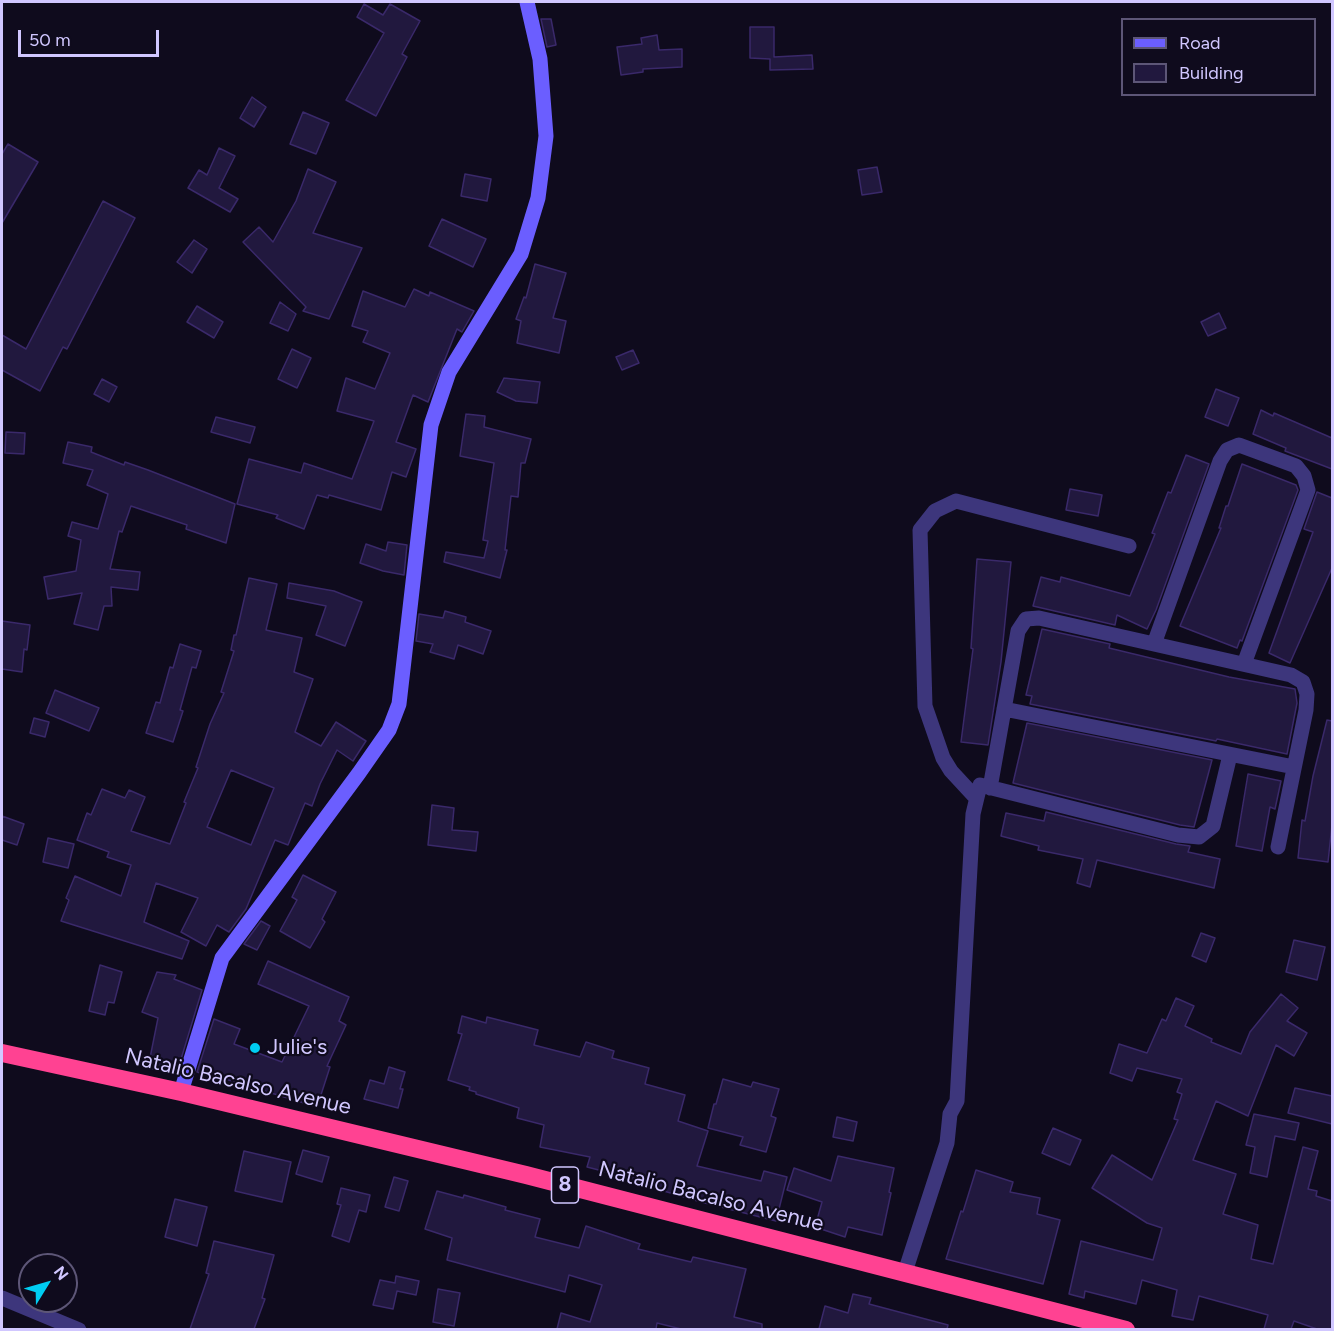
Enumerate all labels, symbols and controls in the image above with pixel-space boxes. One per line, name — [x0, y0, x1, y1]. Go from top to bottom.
scale bar — [21, 18, 162, 56]
legend — [1121, 18, 1316, 96]
text: 50 m — [29, 29, 71, 51]
text: Road — [1179, 32, 1220, 54]
text: Building — [1179, 62, 1244, 84]
place label: Julie's — [267, 1035, 327, 1061]
marker: Julie's — [248, 1041, 262, 1055]
street label: Natalio Bacalso Avenue — [122, 1043, 354, 1121]
street label: Natalio Bacalso Avenue — [596, 1156, 826, 1238]
road number: 8 — [552, 1167, 578, 1203]
north arrow — [18, 1253, 78, 1313]
text: N — [50, 1262, 72, 1284]

